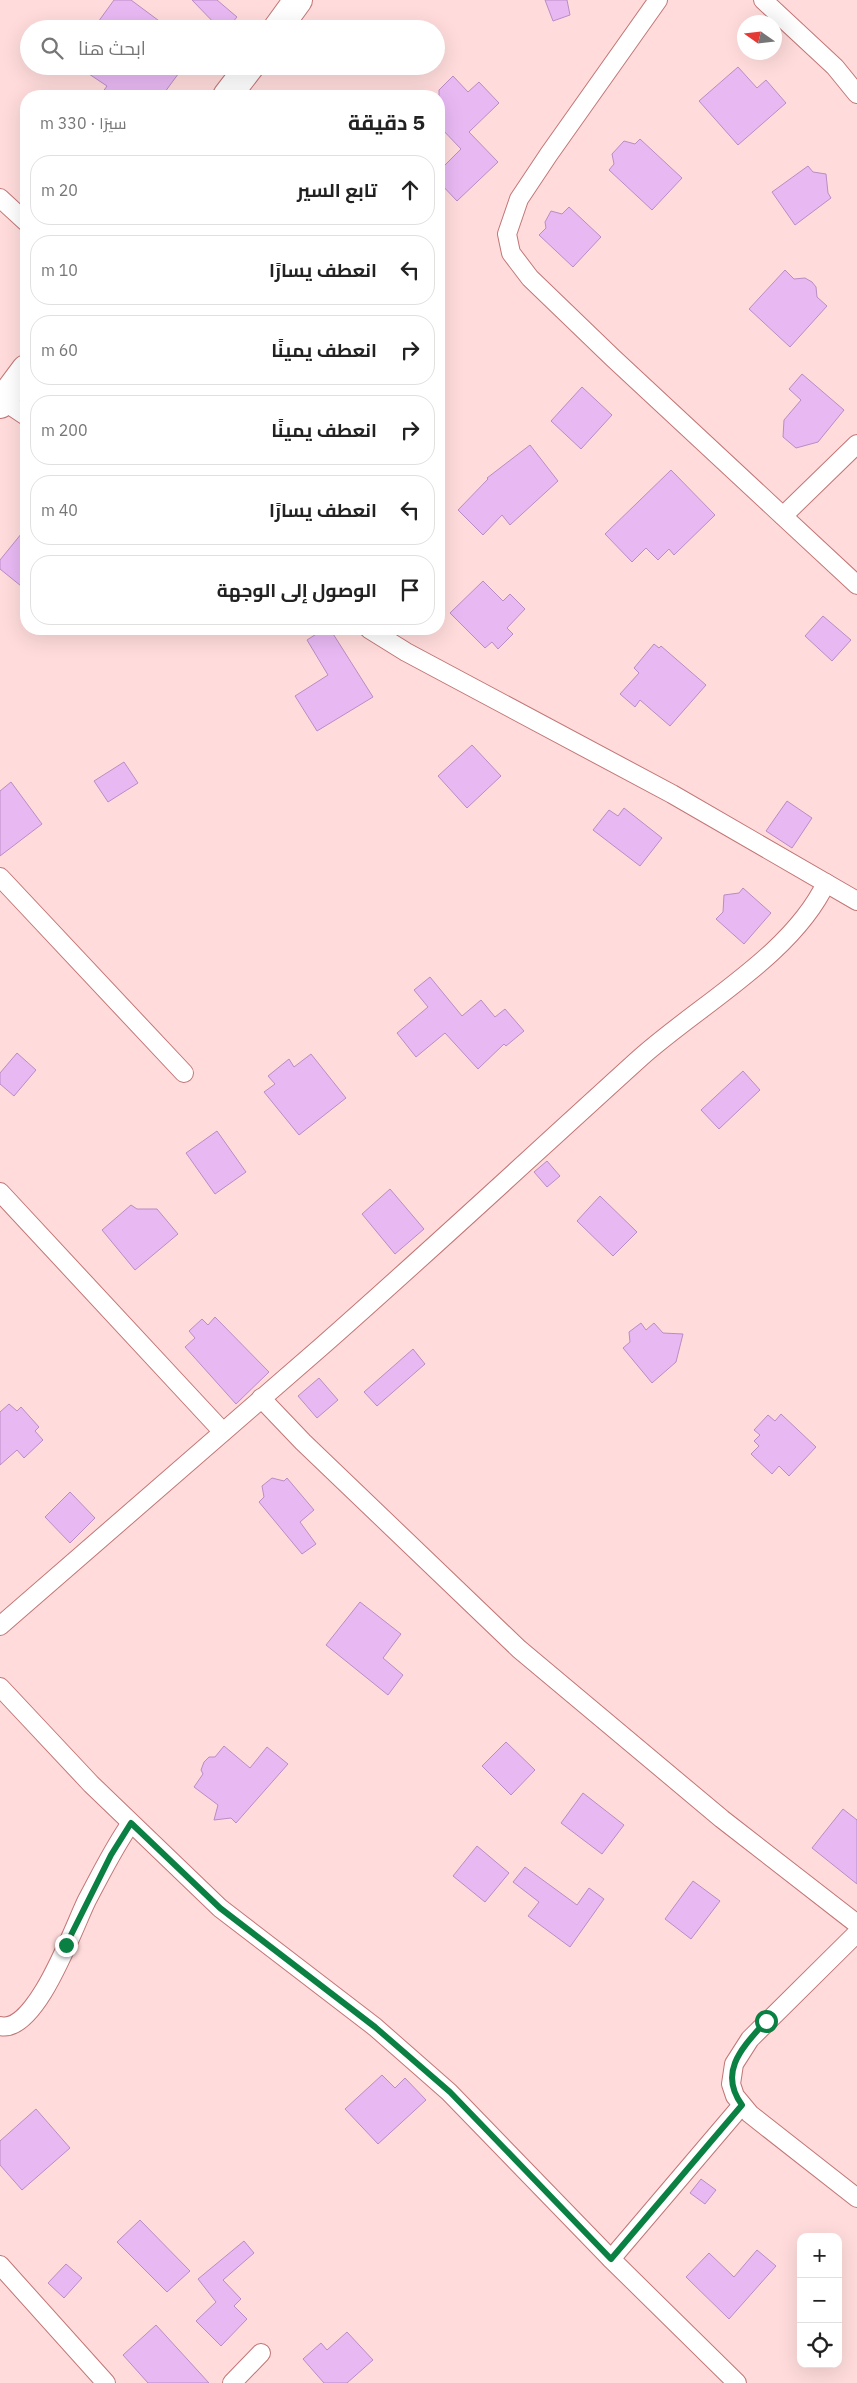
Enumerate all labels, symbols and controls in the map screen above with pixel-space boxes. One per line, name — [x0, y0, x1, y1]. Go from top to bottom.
north arrow — [737, 15, 782, 60]
search box — [20, 20, 445, 75]
icon: search — [38, 34, 66, 62]
text: ابحث هنا — [78, 36, 146, 60]
text: 5 دقيقة — [348, 108, 425, 136]
text: سيرًا · 330 m — [40, 113, 126, 133]
icon: ahead — [396, 176, 424, 204]
text: تابع السير — [297, 178, 377, 202]
text: 20 m — [41, 180, 78, 200]
icon: left — [396, 256, 424, 284]
text: انعطف يسارًا — [269, 258, 377, 282]
text: 10 m — [41, 260, 78, 280]
icon: right — [396, 336, 424, 364]
text: انعطف يمينًا — [271, 338, 377, 362]
text: 60 m — [41, 340, 78, 360]
icon: right — [396, 416, 424, 444]
text: انعطف يمينًا — [271, 418, 377, 442]
text: 200 m — [41, 420, 88, 440]
icon: left — [396, 496, 424, 524]
text: انعطف يسارًا — [269, 498, 377, 522]
text: 40 m — [41, 500, 78, 520]
icon: arrive — [396, 576, 424, 604]
text: الوصول إلى الوجهة — [217, 578, 377, 602]
route end — [55, 1934, 78, 1957]
route start — [755, 2010, 778, 2033]
map controls — [797, 2233, 842, 2368]
button: + — [797, 2233, 842, 2278]
button: − — [797, 2278, 842, 2323]
button: locate — [797, 2323, 842, 2368]

